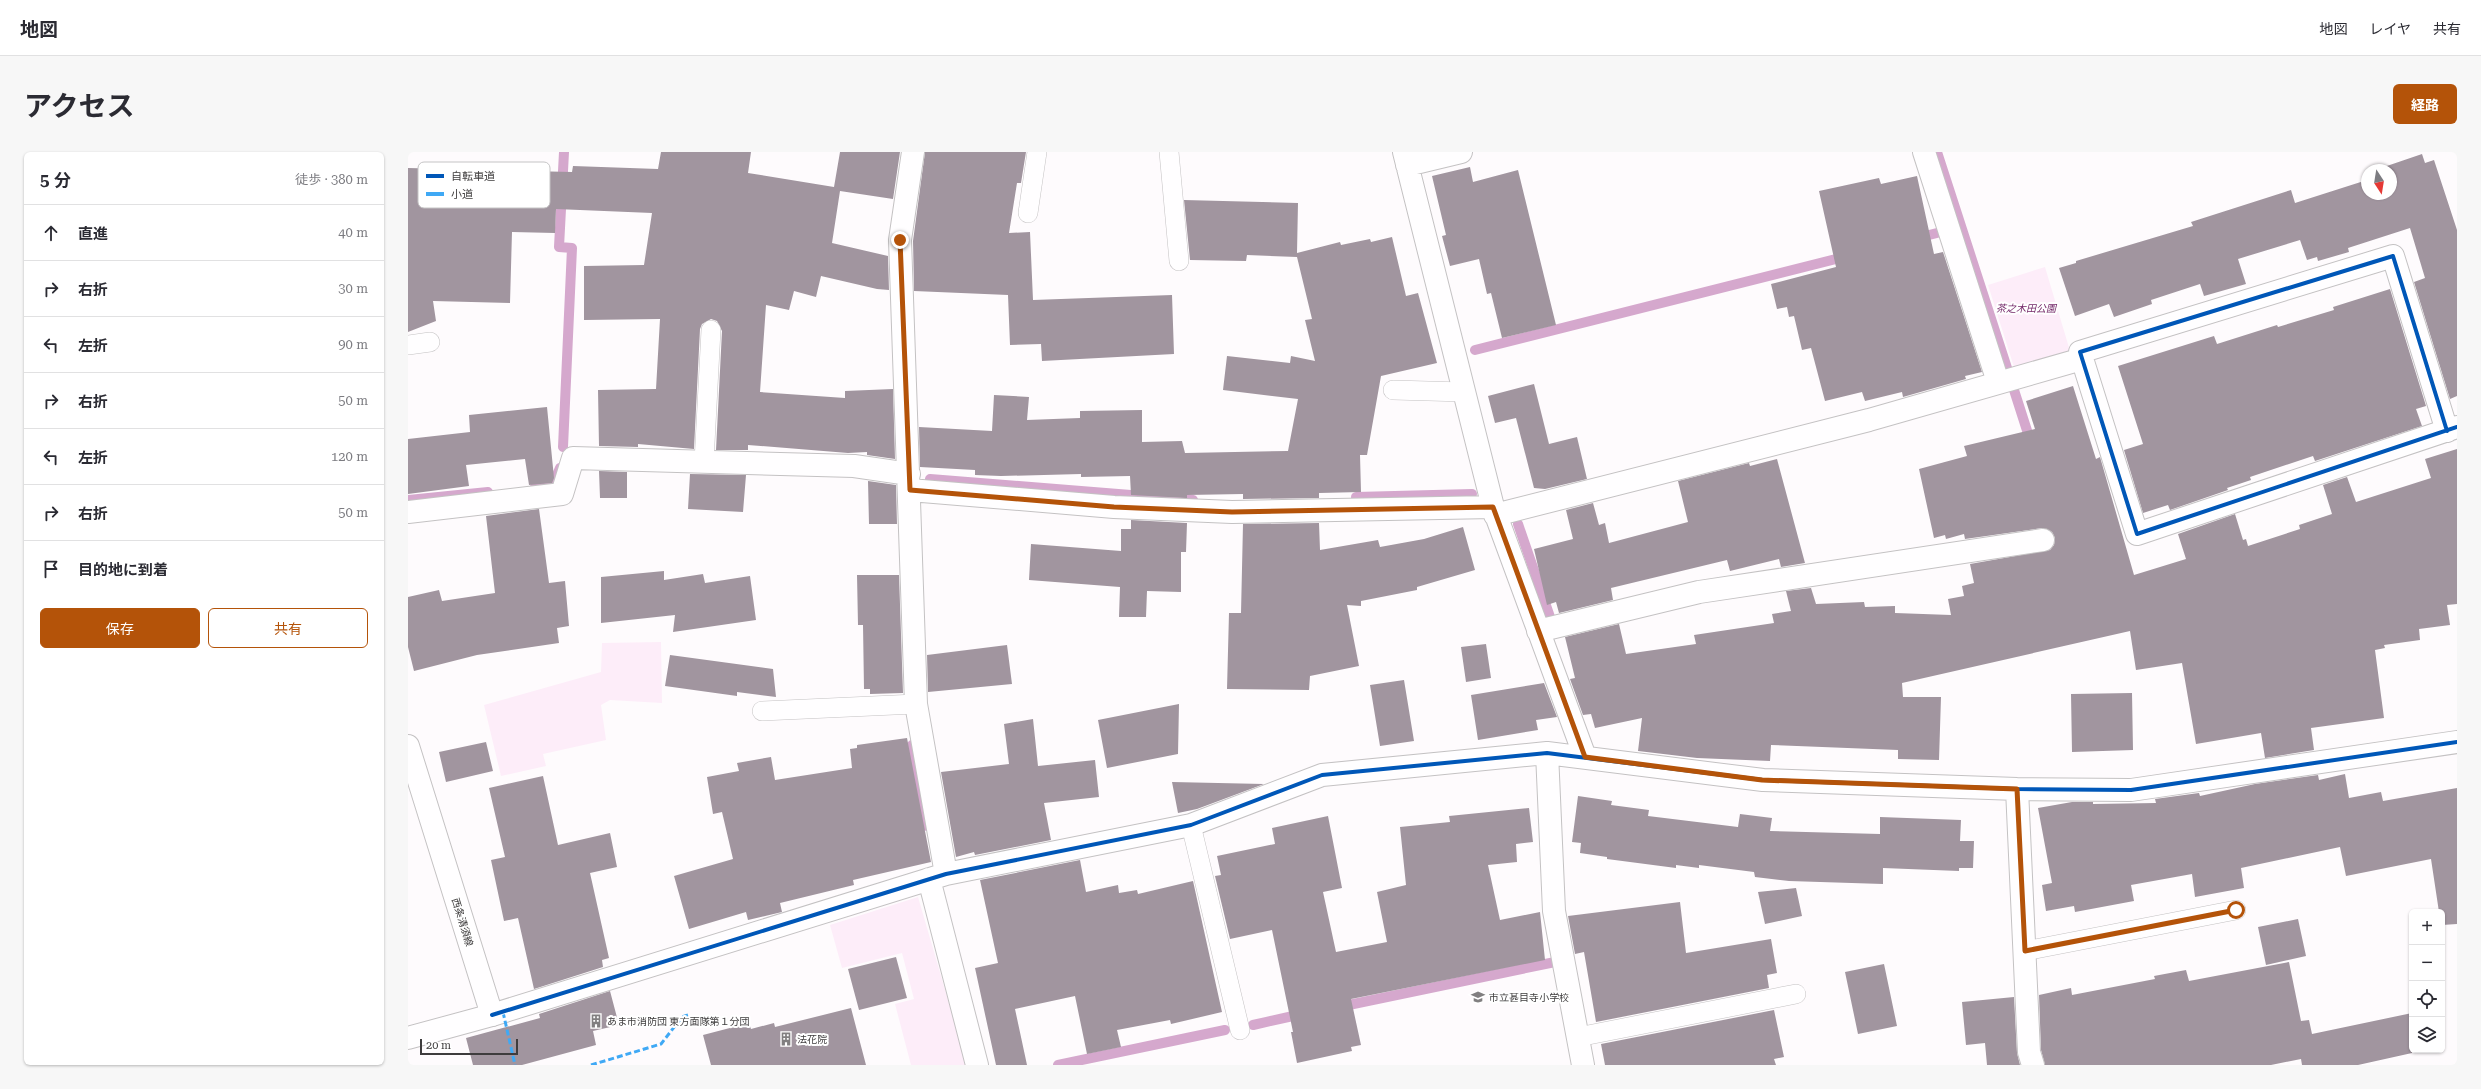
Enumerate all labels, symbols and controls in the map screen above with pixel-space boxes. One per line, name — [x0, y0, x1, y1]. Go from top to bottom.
text: 地図 — [20, 18, 58, 41]
text: 地図 — [2319, 21, 2347, 37]
text: レイヤ — [2369, 21, 2411, 37]
text: 共有 — [2433, 21, 2461, 37]
button: 経路 — [2393, 84, 2457, 124]
text: アクセス — [24, 90, 135, 123]
legend — [418, 162, 550, 208]
north arrow — [2361, 164, 2397, 200]
text: 5 分 — [40, 170, 71, 190]
text: 自転車道 — [451, 170, 495, 183]
text: 徒歩 · 380 m — [295, 172, 368, 187]
text: 小道 — [451, 188, 473, 201]
icon: ahead — [40, 222, 62, 244]
text: 直進 — [78, 225, 108, 243]
text: 40 m — [338, 225, 368, 240]
route end — [891, 231, 909, 249]
icon: right — [40, 278, 62, 300]
text: 右折 — [78, 281, 108, 299]
text: 30 m — [338, 281, 368, 296]
park label: 茶之木田公園 — [1996, 303, 2058, 314]
icon: left — [40, 334, 62, 356]
text: 左折 — [78, 337, 108, 355]
text: 90 m — [338, 337, 368, 352]
icon: right — [40, 390, 62, 412]
text: 右折 — [78, 393, 108, 411]
text: 50 m — [338, 393, 368, 408]
icon: left — [40, 446, 62, 468]
text: 左折 — [78, 449, 108, 467]
text: 120 m — [331, 449, 368, 464]
icon: right — [40, 502, 62, 524]
text: 右折 — [78, 505, 108, 523]
text: 50 m — [338, 505, 368, 520]
icon: arrive — [40, 558, 62, 580]
text: 目的地に到着 — [78, 561, 168, 579]
button: 保存 — [40, 608, 200, 648]
button: 共有 — [208, 608, 368, 648]
street label: 西条清須線 — [450, 897, 475, 948]
route start — [2227, 901, 2245, 919]
map controls — [2409, 909, 2445, 1053]
button: + — [2409, 909, 2445, 945]
button: − — [2409, 945, 2445, 981]
button: locate — [2409, 981, 2445, 1017]
school or university icon: 市立甚目寺小学校 — [1470, 989, 1486, 1005]
place label: 市立甚目寺小学校 — [1489, 992, 1569, 1003]
building icon: あま市消防団 東方面隊第１分団 — [588, 1013, 604, 1029]
place label: あま市消防団 東方面隊第１分団 — [607, 1016, 750, 1027]
button: layers — [2409, 1017, 2445, 1053]
building icon: 法花院 — [778, 1031, 794, 1047]
place label: 法花院 — [797, 1034, 827, 1045]
scale bar — [420, 1037, 518, 1056]
text: 20 m — [426, 1039, 451, 1052]

